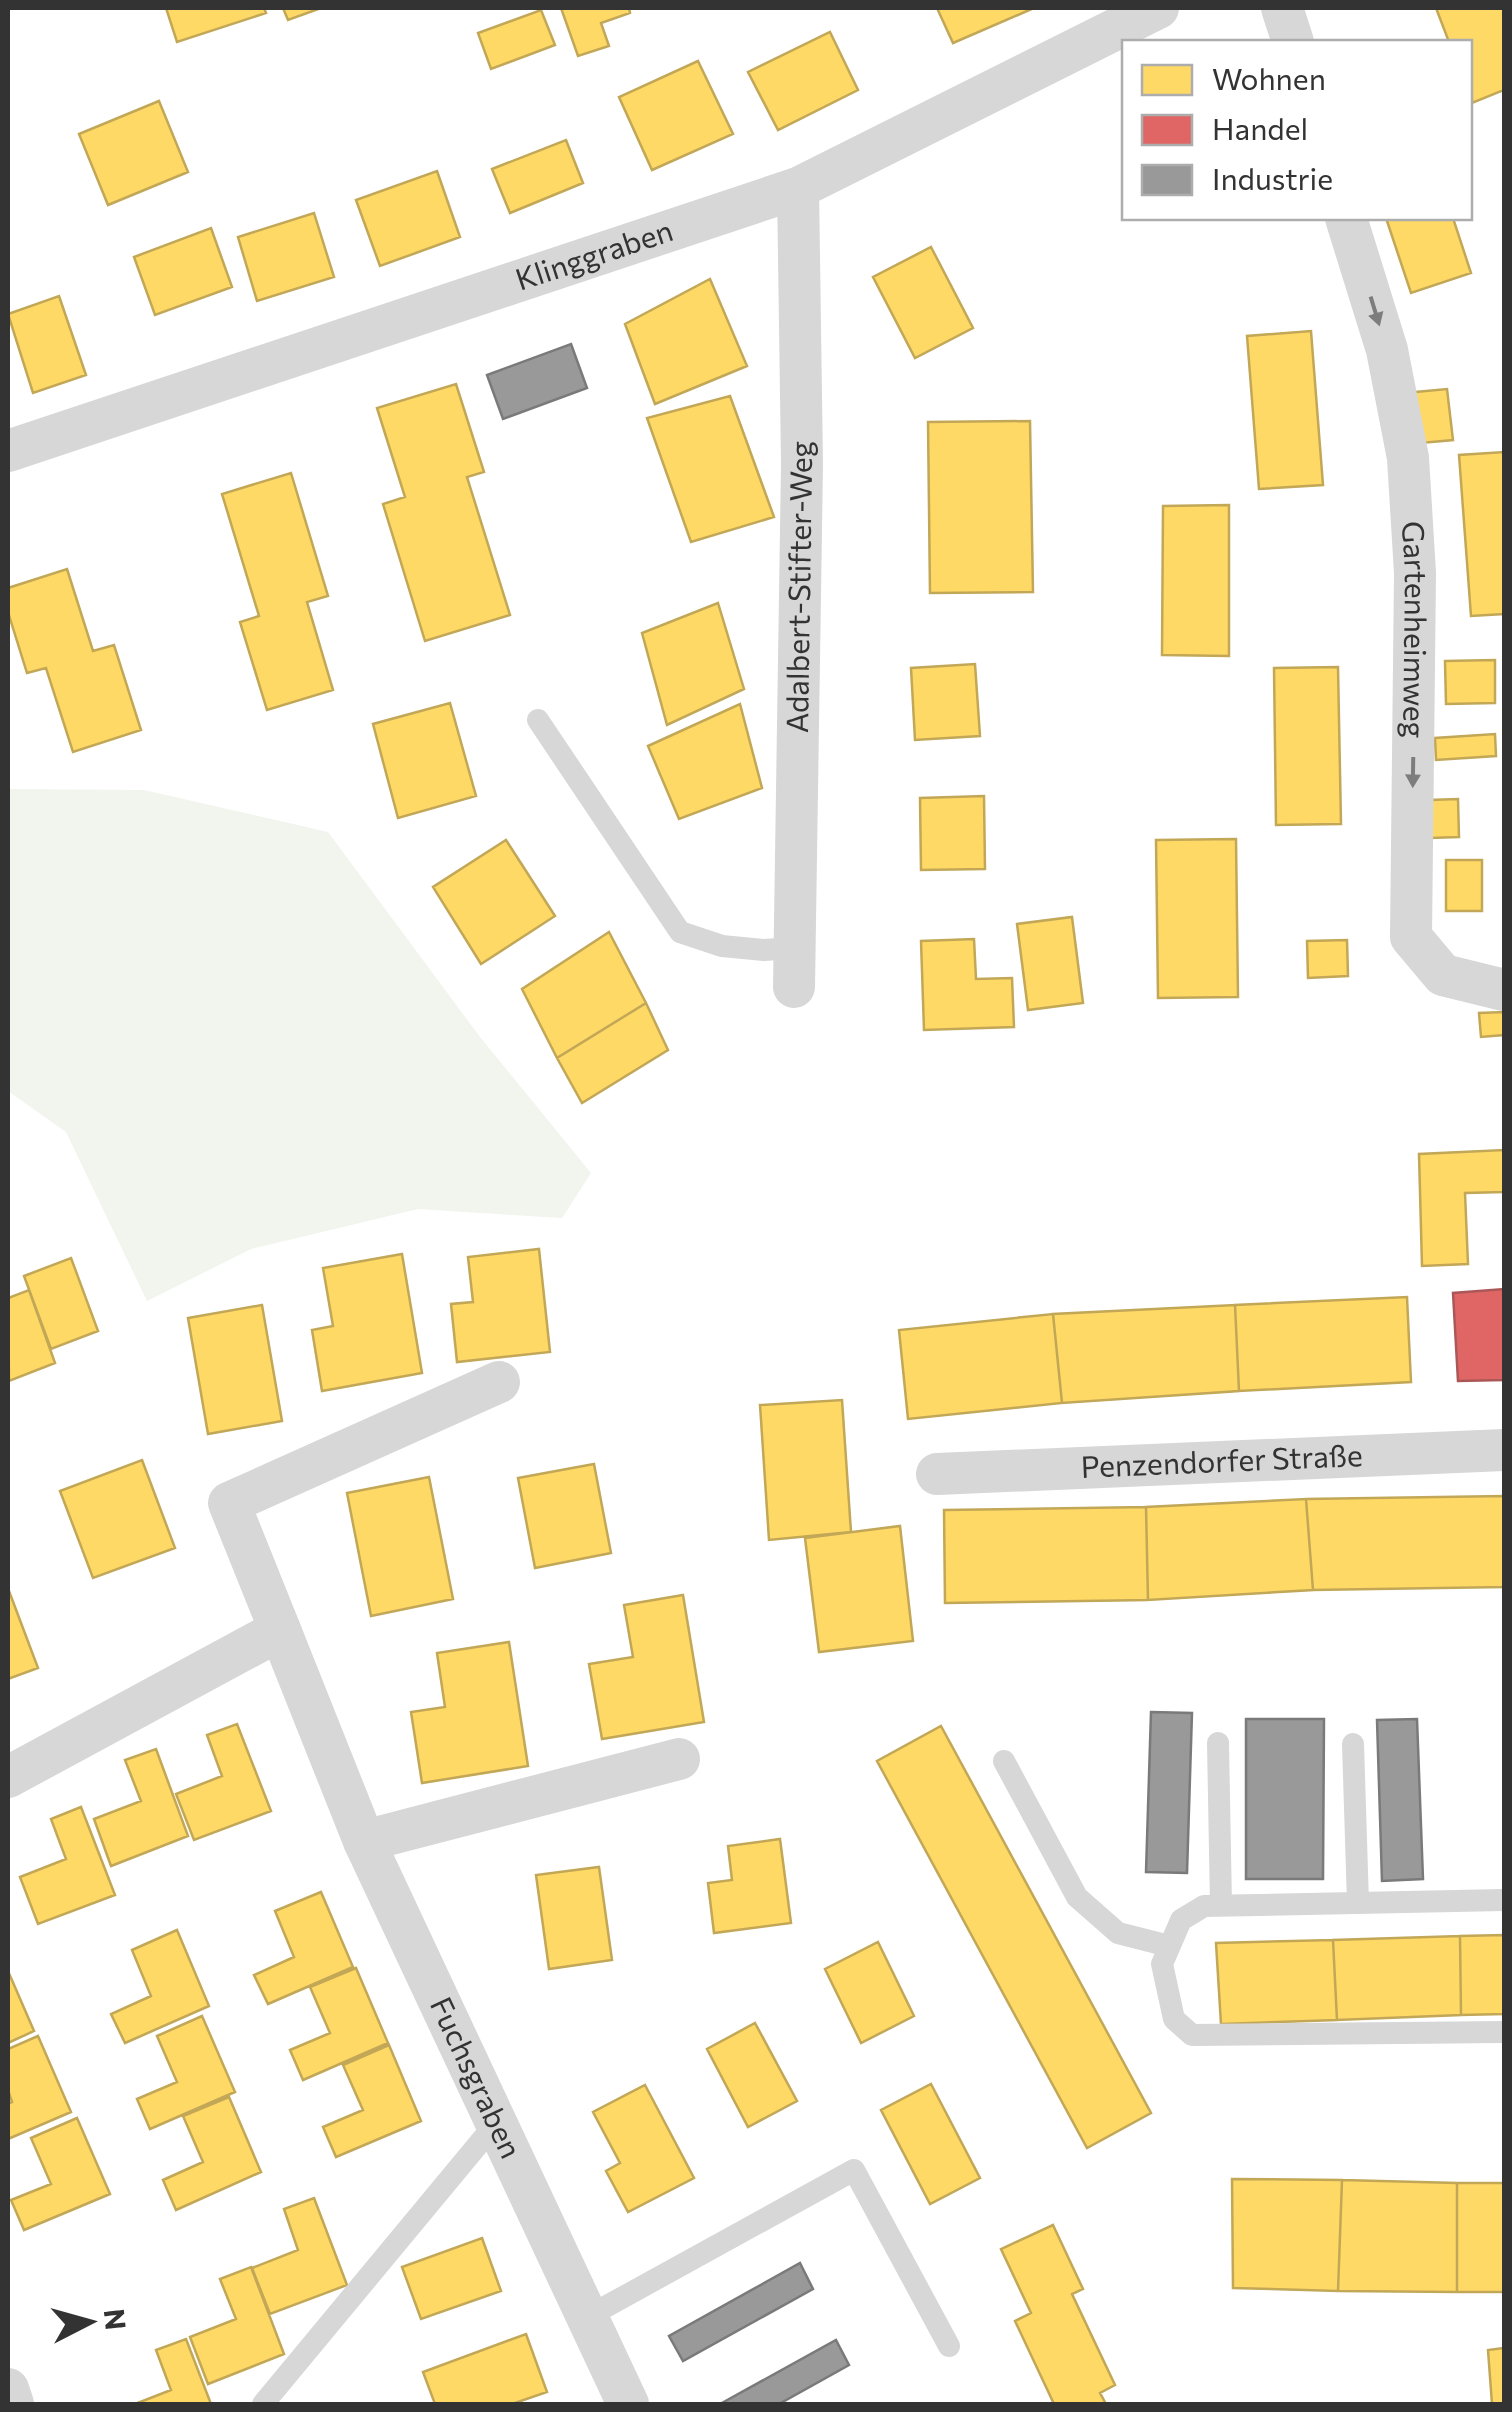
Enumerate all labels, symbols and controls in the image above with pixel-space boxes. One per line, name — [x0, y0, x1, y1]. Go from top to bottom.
legend — [1122, 40, 1472, 220]
text: Wohnen — [1212, 59, 1326, 96]
text: Handel — [1212, 109, 1308, 146]
text: Industrie — [1212, 159, 1333, 196]
street label: Klinggraben — [510, 210, 677, 297]
one-way arrow — [1368, 296, 1383, 326]
street label: Adalbert-Stifter-Weg — [777, 441, 818, 733]
street label: Gartenheimweg — [1396, 520, 1436, 738]
one-way arrow — [1405, 756, 1421, 788]
street label: Penzendorfer Straße — [1080, 1435, 1363, 1484]
street label: Fuchsgraben — [424, 1990, 531, 2163]
north arrow — [40, 2272, 140, 2372]
text: N — [98, 2307, 134, 2332]

